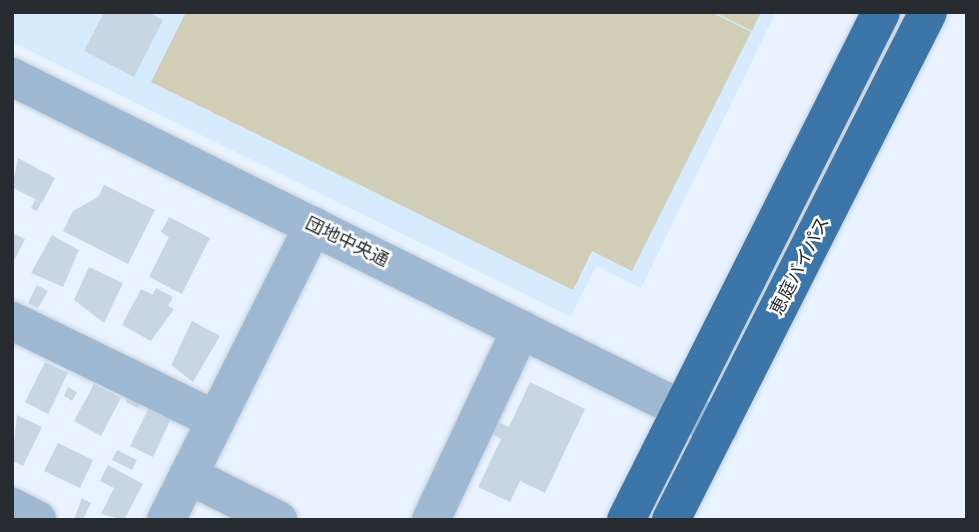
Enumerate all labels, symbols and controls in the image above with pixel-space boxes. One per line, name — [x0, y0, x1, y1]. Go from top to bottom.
street label: 団地中央通 — [302, 213, 392, 271]
street label: 恵庭バイパス — [766, 213, 834, 319]

